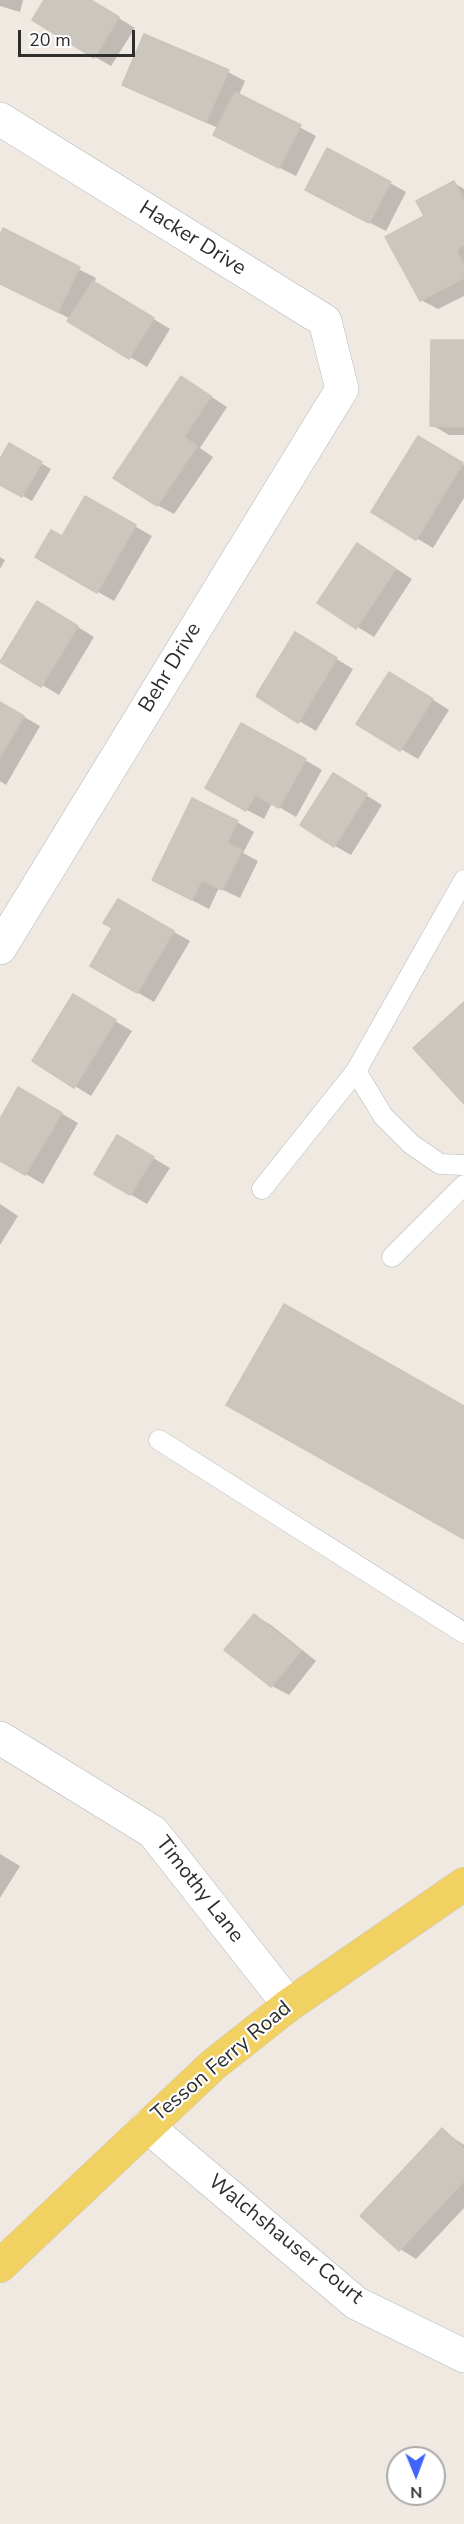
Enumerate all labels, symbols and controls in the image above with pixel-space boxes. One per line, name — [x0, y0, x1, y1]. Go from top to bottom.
scale bar — [21, 18, 138, 56]
text: 20 m — [29, 28, 71, 52]
street label: Hacker Drive — [134, 196, 250, 282]
street label: Behr Drive — [134, 619, 208, 717]
street label: Timothy Lane — [150, 1832, 248, 1948]
street label: Tesson Ferry Road — [147, 1996, 297, 2128]
street label: Walchshauser Court — [202, 2170, 368, 2310]
north arrow — [386, 2446, 446, 2506]
text: N — [410, 2481, 422, 2503]

